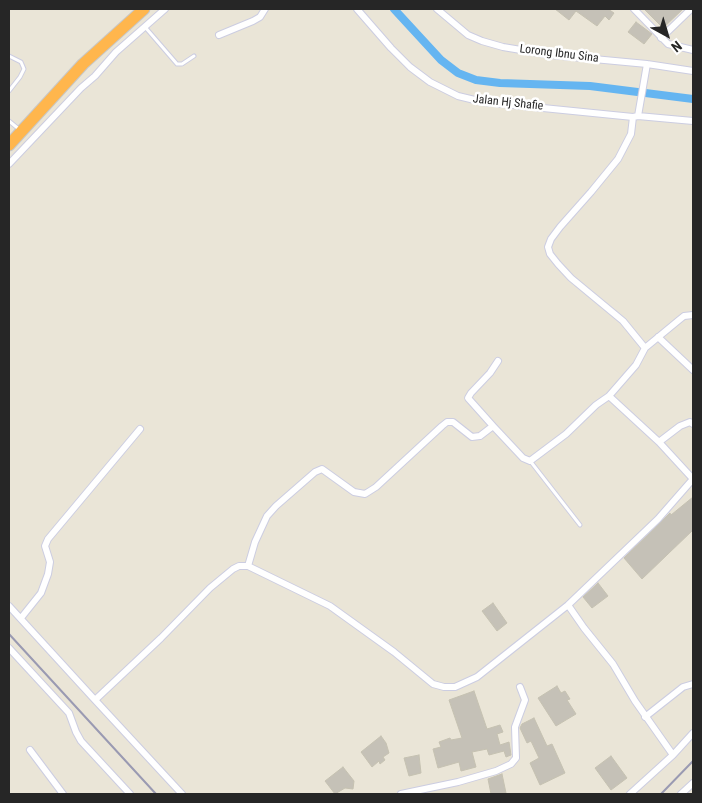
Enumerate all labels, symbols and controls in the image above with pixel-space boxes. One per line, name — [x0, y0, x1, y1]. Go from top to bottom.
north arrow — [642, 10, 692, 60]
text: N — [668, 38, 685, 56]
street label: Lorong Ibnu Sina — [519, 42, 599, 66]
street label: Jalan Hj Shafie — [472, 92, 544, 114]

